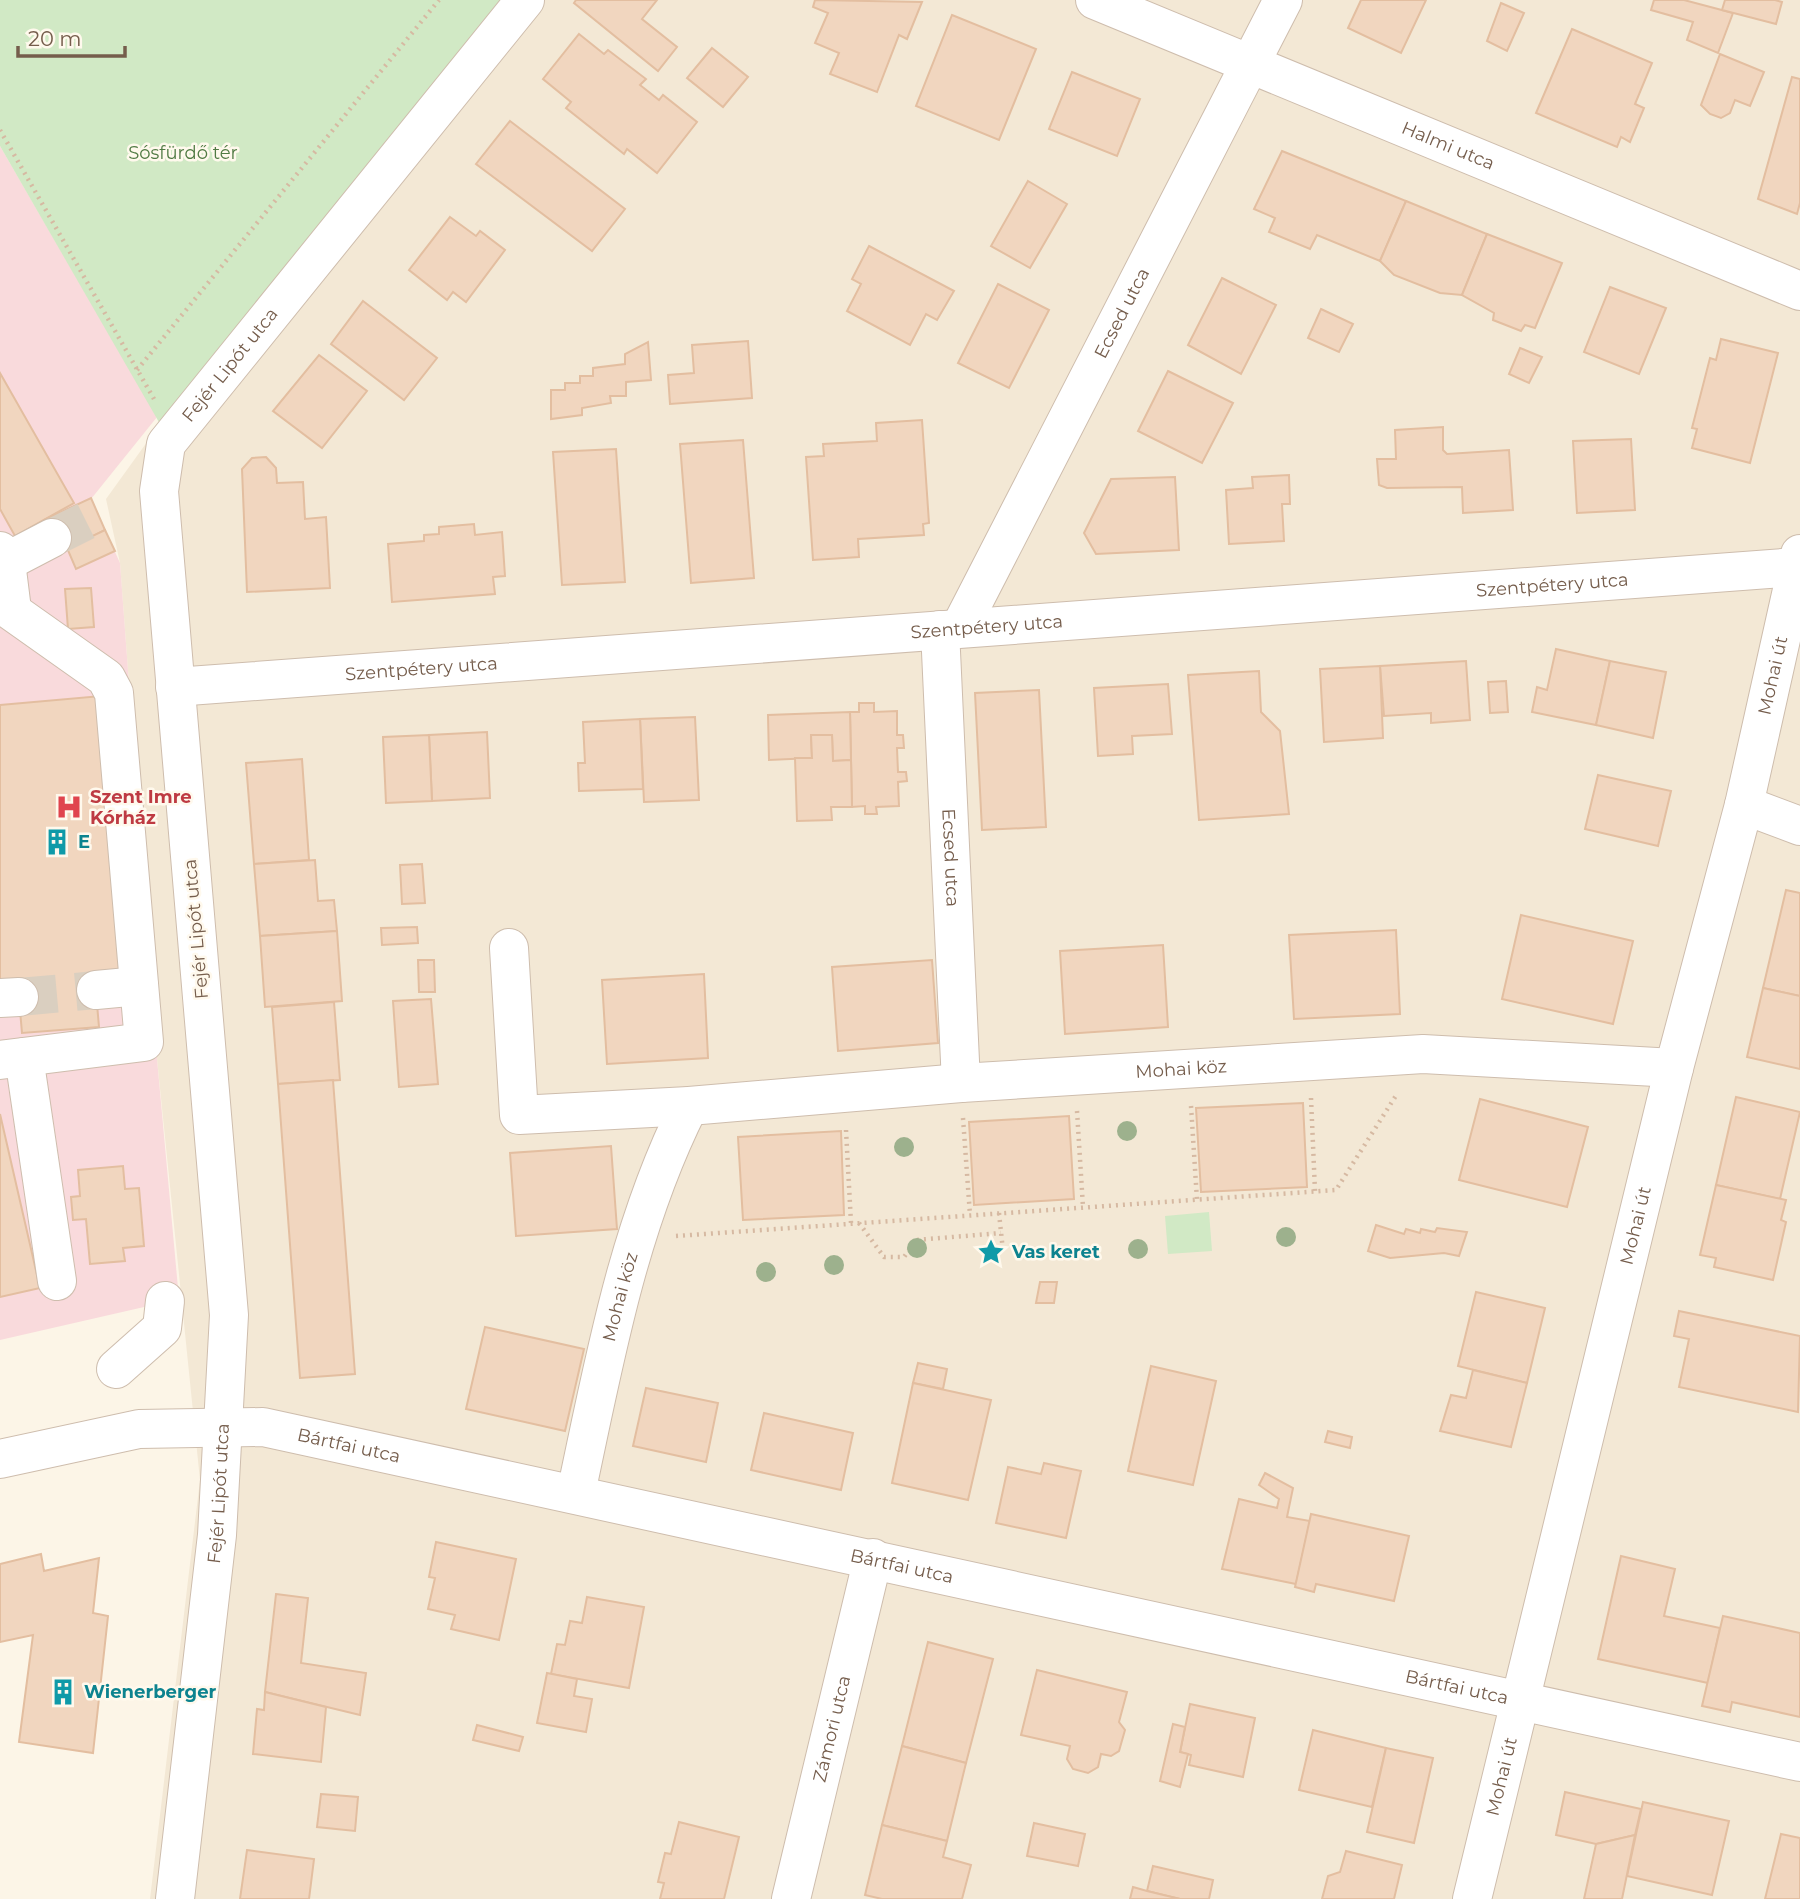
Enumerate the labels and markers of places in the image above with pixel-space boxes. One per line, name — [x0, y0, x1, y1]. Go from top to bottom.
place label: Szent Imre Kórház — [90, 786, 192, 829]
hospital icon: Szent Imre Kórház — [54, 792, 84, 822]
building icon: E — [42, 827, 72, 857]
place label: E — [78, 831, 90, 853]
place icon: Vas keret — [976, 1237, 1006, 1267]
place label: Vas keret — [1011, 1241, 1100, 1263]
building icon: Wienerberger — [48, 1677, 78, 1707]
place label: Wienerberger — [84, 1681, 217, 1703]

